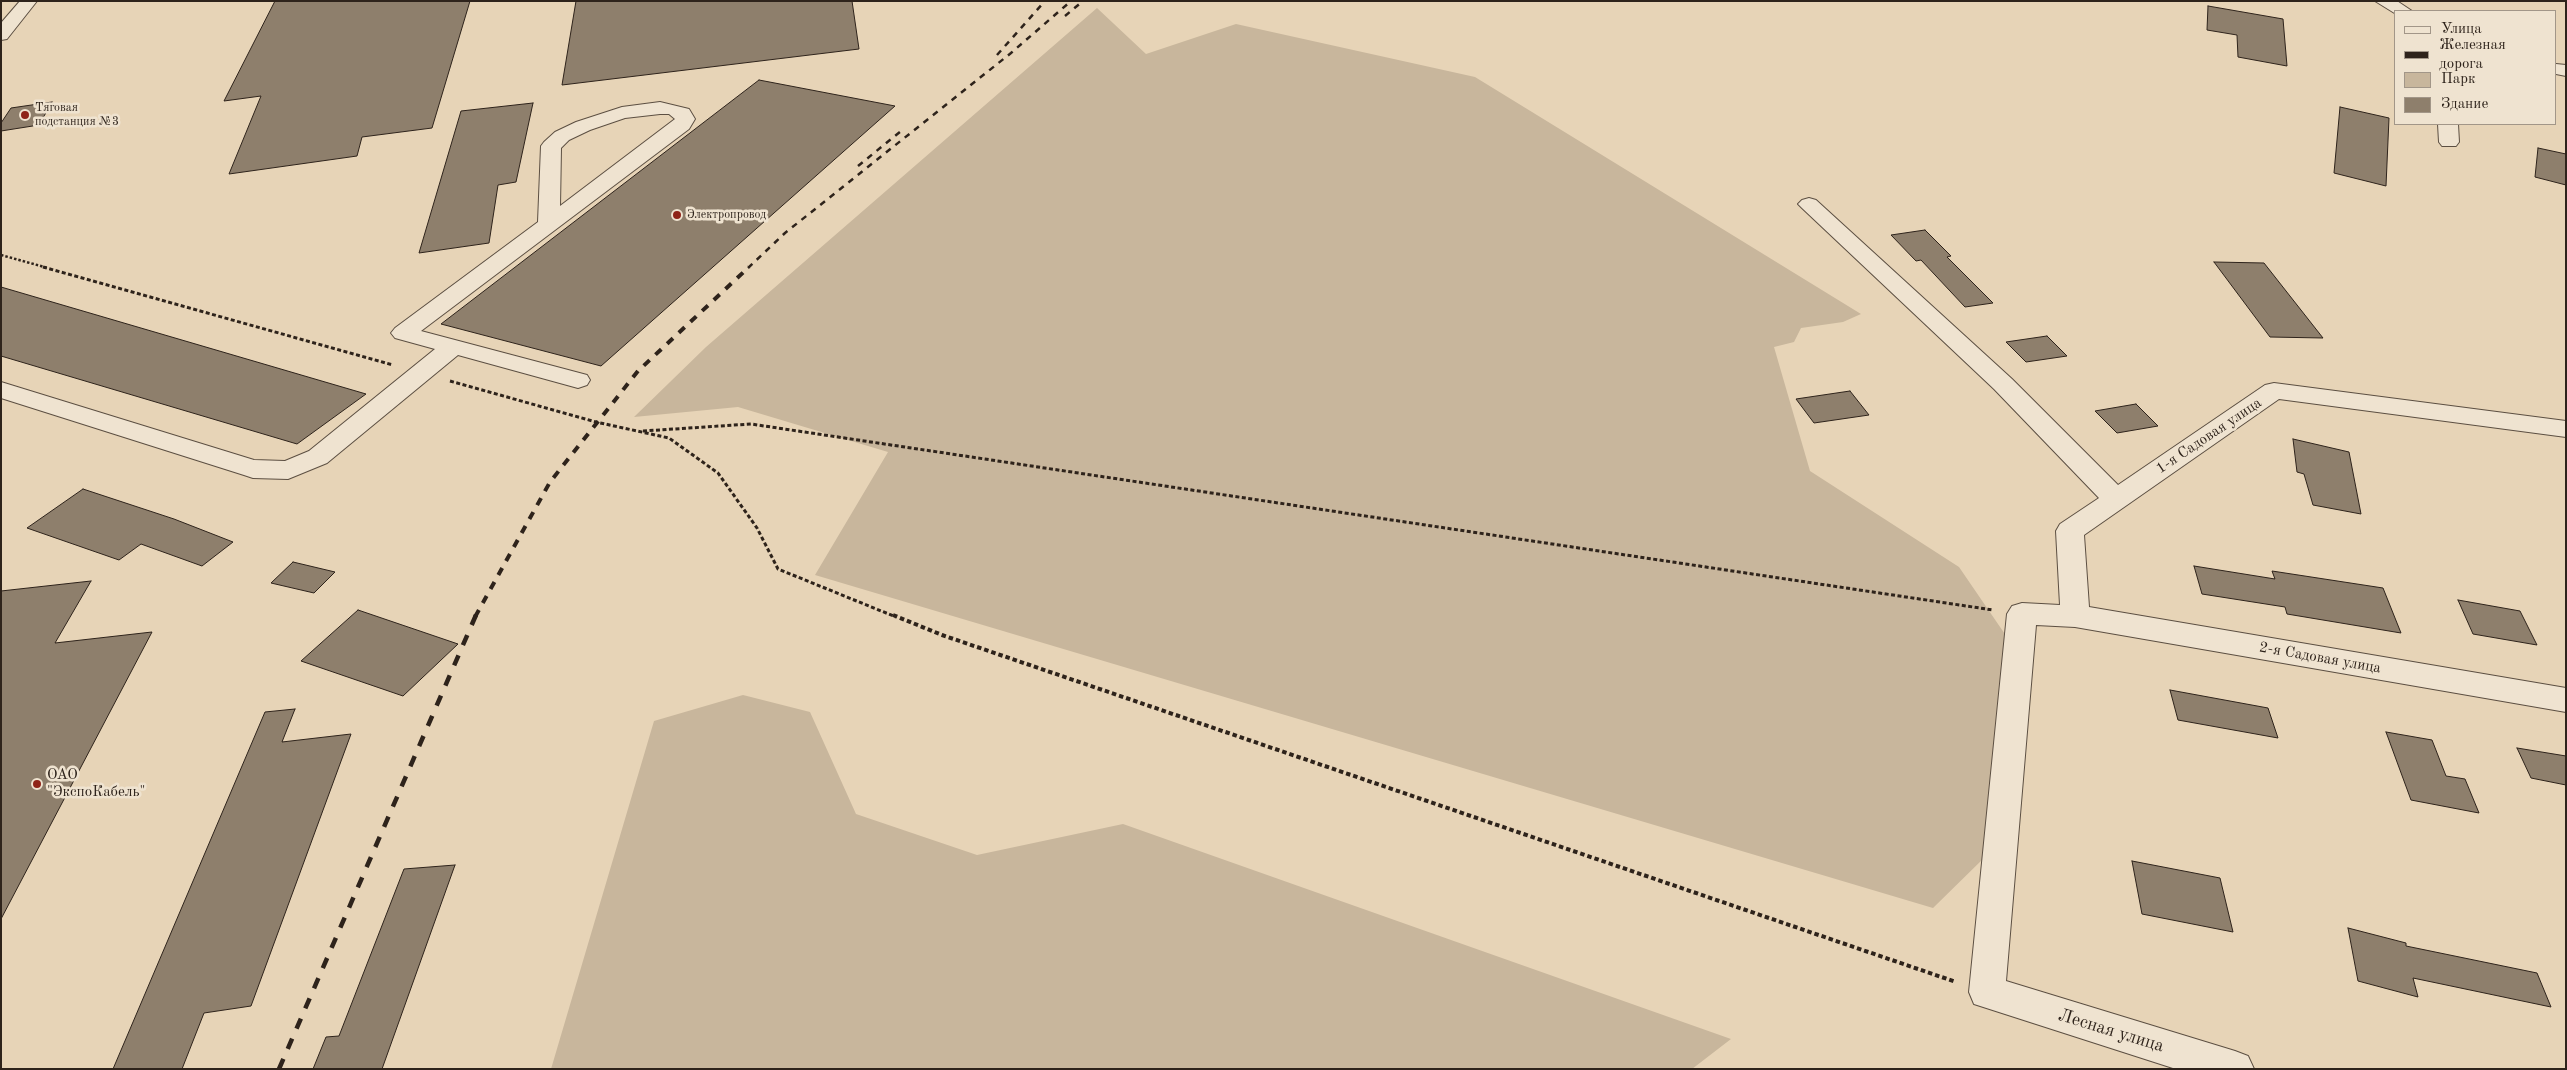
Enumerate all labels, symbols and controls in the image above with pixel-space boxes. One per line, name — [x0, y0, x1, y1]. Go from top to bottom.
legend — [2394, 10, 2557, 125]
text: Улица — [2441, 22, 2482, 37]
text: Железная дорога — [2439, 38, 2506, 72]
text: Парк — [2441, 72, 2476, 87]
text: Здание — [2441, 97, 2488, 112]
place label: Тяговая подстанция №3 — [35, 101, 119, 129]
marker: Тяговая подстанция №3 — [19, 109, 31, 121]
place label: Электропровод — [687, 208, 766, 222]
marker: Электропровод — [671, 209, 683, 221]
street label: 1-я Садовая улица — [2153, 394, 2265, 478]
street label: 2-я Садовая улица — [2258, 638, 2382, 678]
place label: ОАО "ЭкспоКабель" — [47, 766, 145, 801]
marker: ОАО "ЭкспоКабель" — [31, 778, 43, 790]
street label: Лесная улица — [2056, 1005, 2166, 1057]

